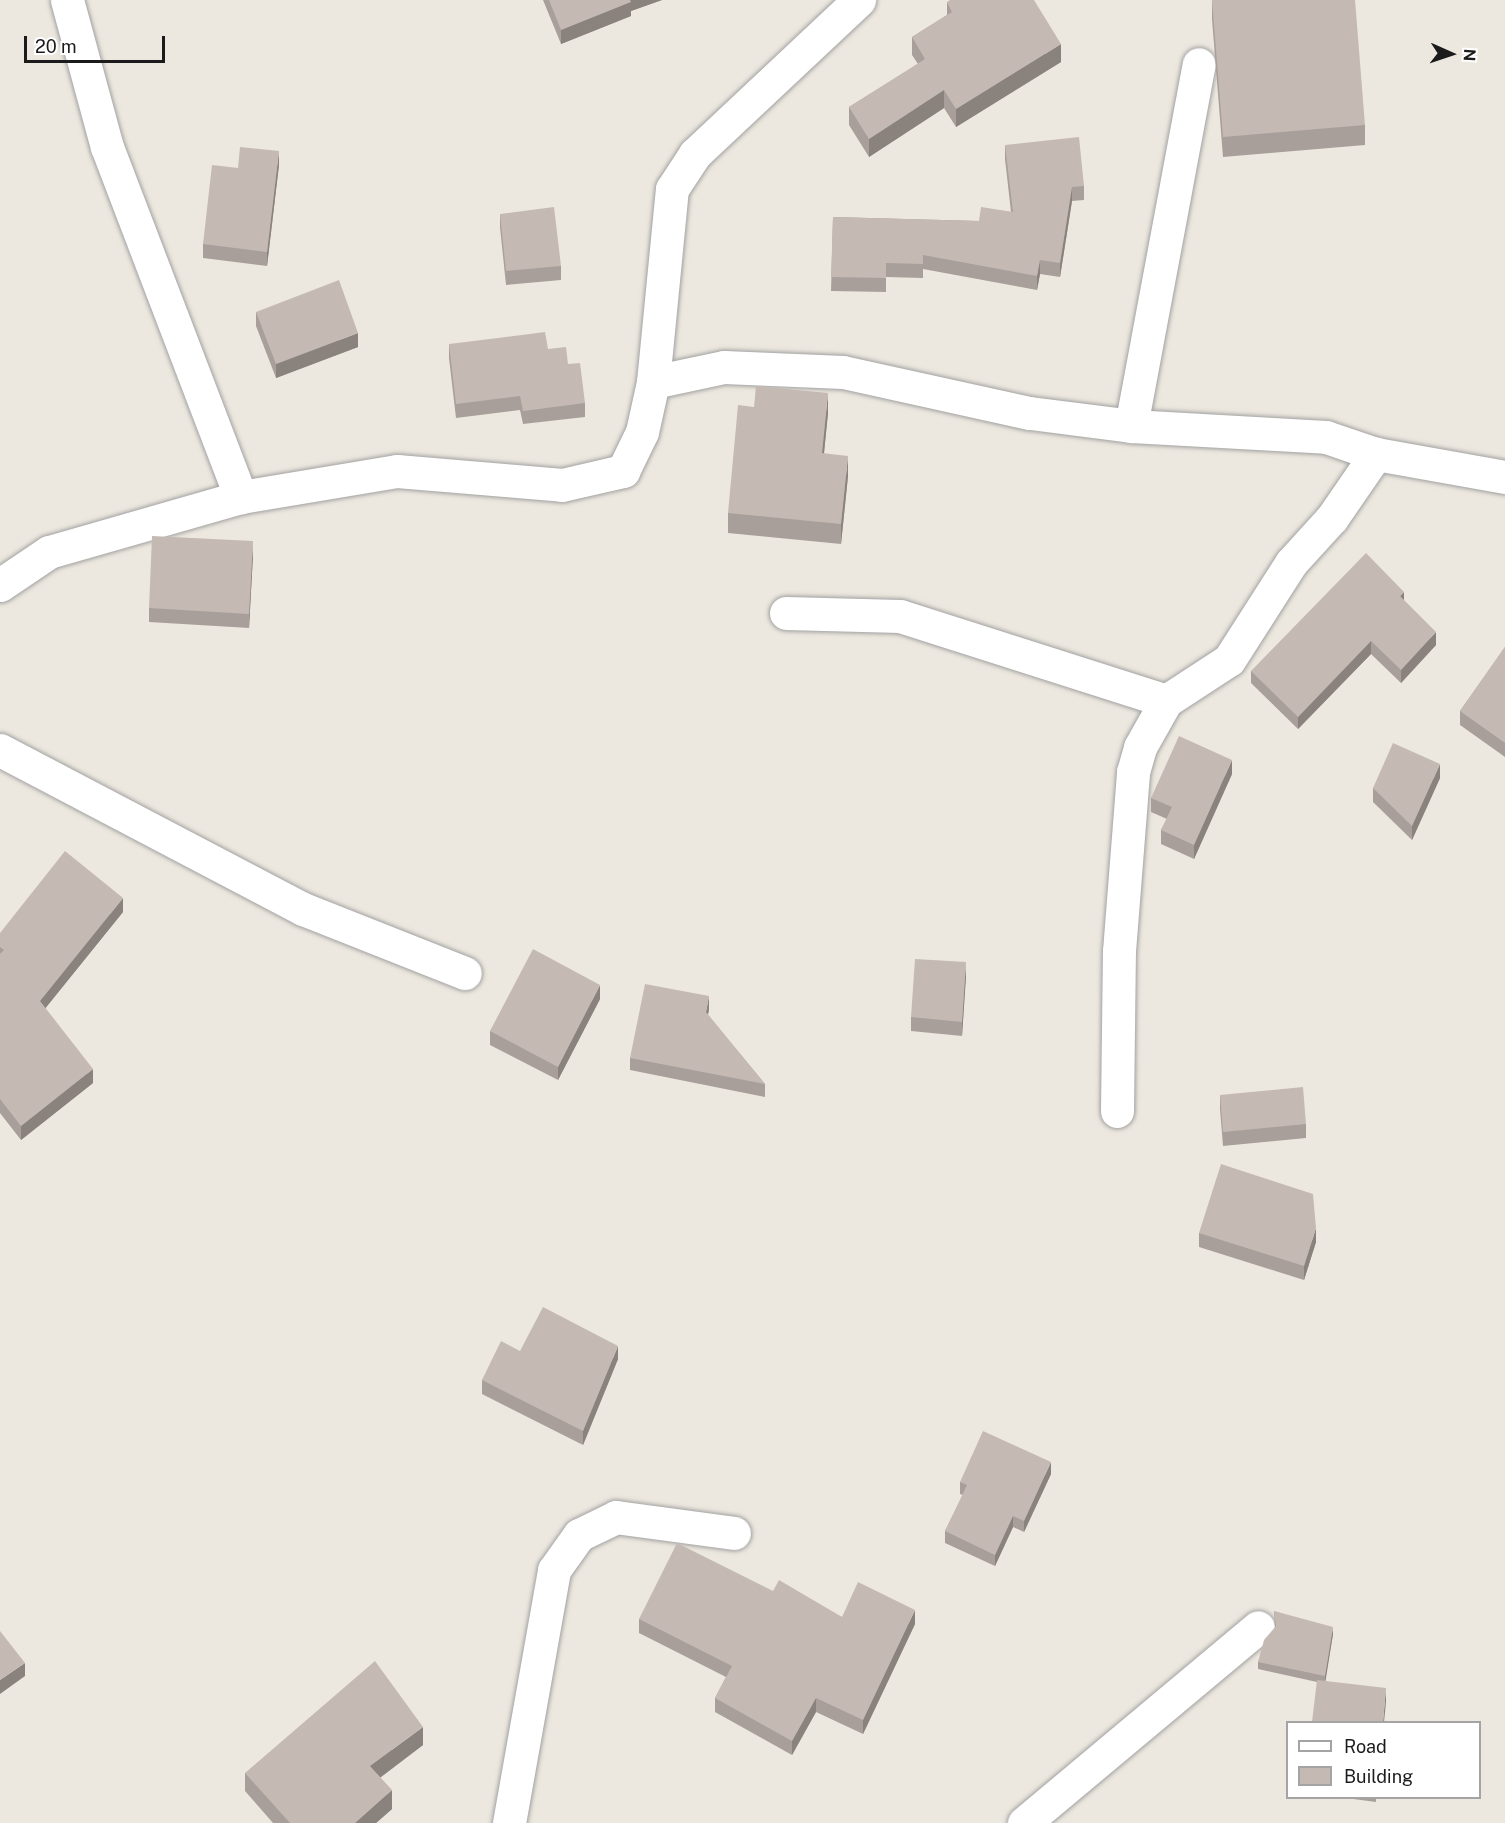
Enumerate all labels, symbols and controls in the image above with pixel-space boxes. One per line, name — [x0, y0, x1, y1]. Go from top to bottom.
scale bar — [27, 24, 168, 62]
north arrow — [1421, 24, 1481, 84]
text: 20 m — [35, 36, 77, 57]
text: N — [1460, 48, 1479, 62]
legend — [1286, 1721, 1481, 1799]
text: Road — [1344, 1736, 1387, 1757]
text: Building — [1344, 1766, 1413, 1787]

